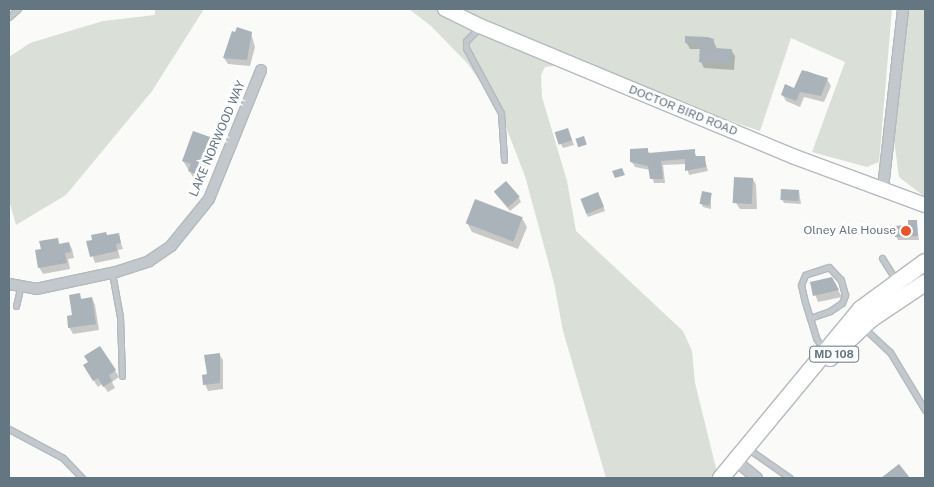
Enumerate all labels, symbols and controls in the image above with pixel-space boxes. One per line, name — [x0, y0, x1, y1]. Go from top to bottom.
street label: LAKE NORWOOD WAY — [187, 79, 249, 199]
street label: DOCTOR BIRD ROAD — [626, 83, 740, 139]
place label: Olney Ale House — [803, 224, 896, 238]
marker: Olney Ale House — [900, 225, 912, 237]
road number: MD 108 — [809, 346, 859, 362]

